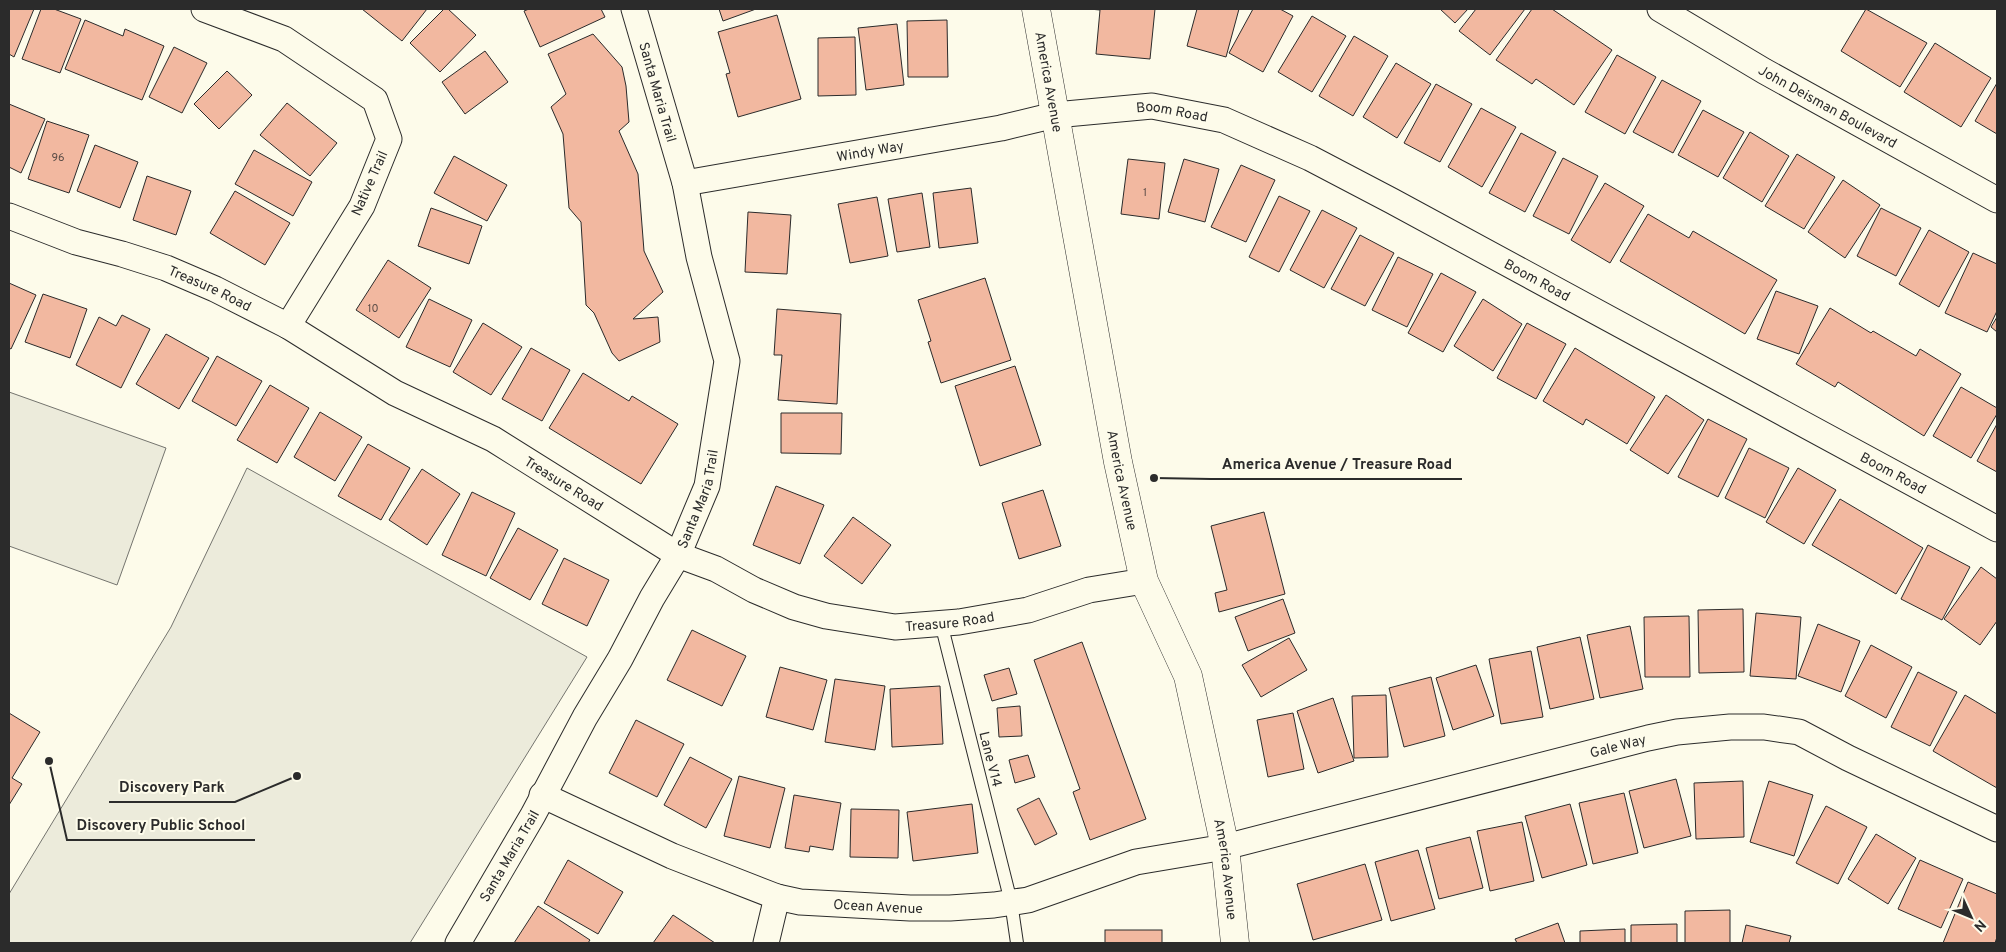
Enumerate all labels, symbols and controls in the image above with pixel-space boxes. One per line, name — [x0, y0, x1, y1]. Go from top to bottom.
street label: America Avenue — [1030, 30, 1065, 134]
street label: Santa Maria Trail — [634, 40, 679, 145]
street label: John Deisman Boulevard — [1755, 62, 1899, 153]
street label: Boom Road — [1135, 99, 1209, 127]
street label: Windy Way — [836, 138, 905, 166]
street label: Native Trail — [349, 149, 392, 219]
house number: 96 — [51, 151, 65, 165]
house number: 1 — [1143, 186, 1147, 200]
street label: Boom Road — [1501, 256, 1573, 306]
street label: Treasure Road — [165, 263, 254, 316]
house number: 10 — [367, 302, 379, 316]
street label: America Avenue — [1102, 429, 1140, 532]
street label: Santa Maria Trail — [675, 449, 723, 551]
callout: America Avenue / Treasure Road — [1211, 449, 1462, 479]
street label: Boom Road — [1857, 449, 1929, 499]
street label: Treasure Road — [521, 454, 606, 516]
text: America Avenue / Treasure Road — [1222, 456, 1452, 475]
street label: Treasure Road — [904, 609, 996, 636]
street label: Lane V14 — [974, 730, 1005, 789]
street label: Gale Way — [1588, 732, 1648, 763]
callout: Discovery Park — [109, 772, 235, 802]
text: Discovery Park — [119, 779, 225, 798]
street label: Santa Maria Trail — [477, 808, 544, 906]
callout: Discovery Public School — [67, 810, 255, 840]
text: Discovery Public School — [77, 817, 245, 836]
street label: America Avenue — [1209, 817, 1240, 921]
north arrow — [1946, 892, 1996, 942]
street label: Ocean Avenue — [833, 897, 923, 918]
text: N — [1970, 915, 1989, 935]

